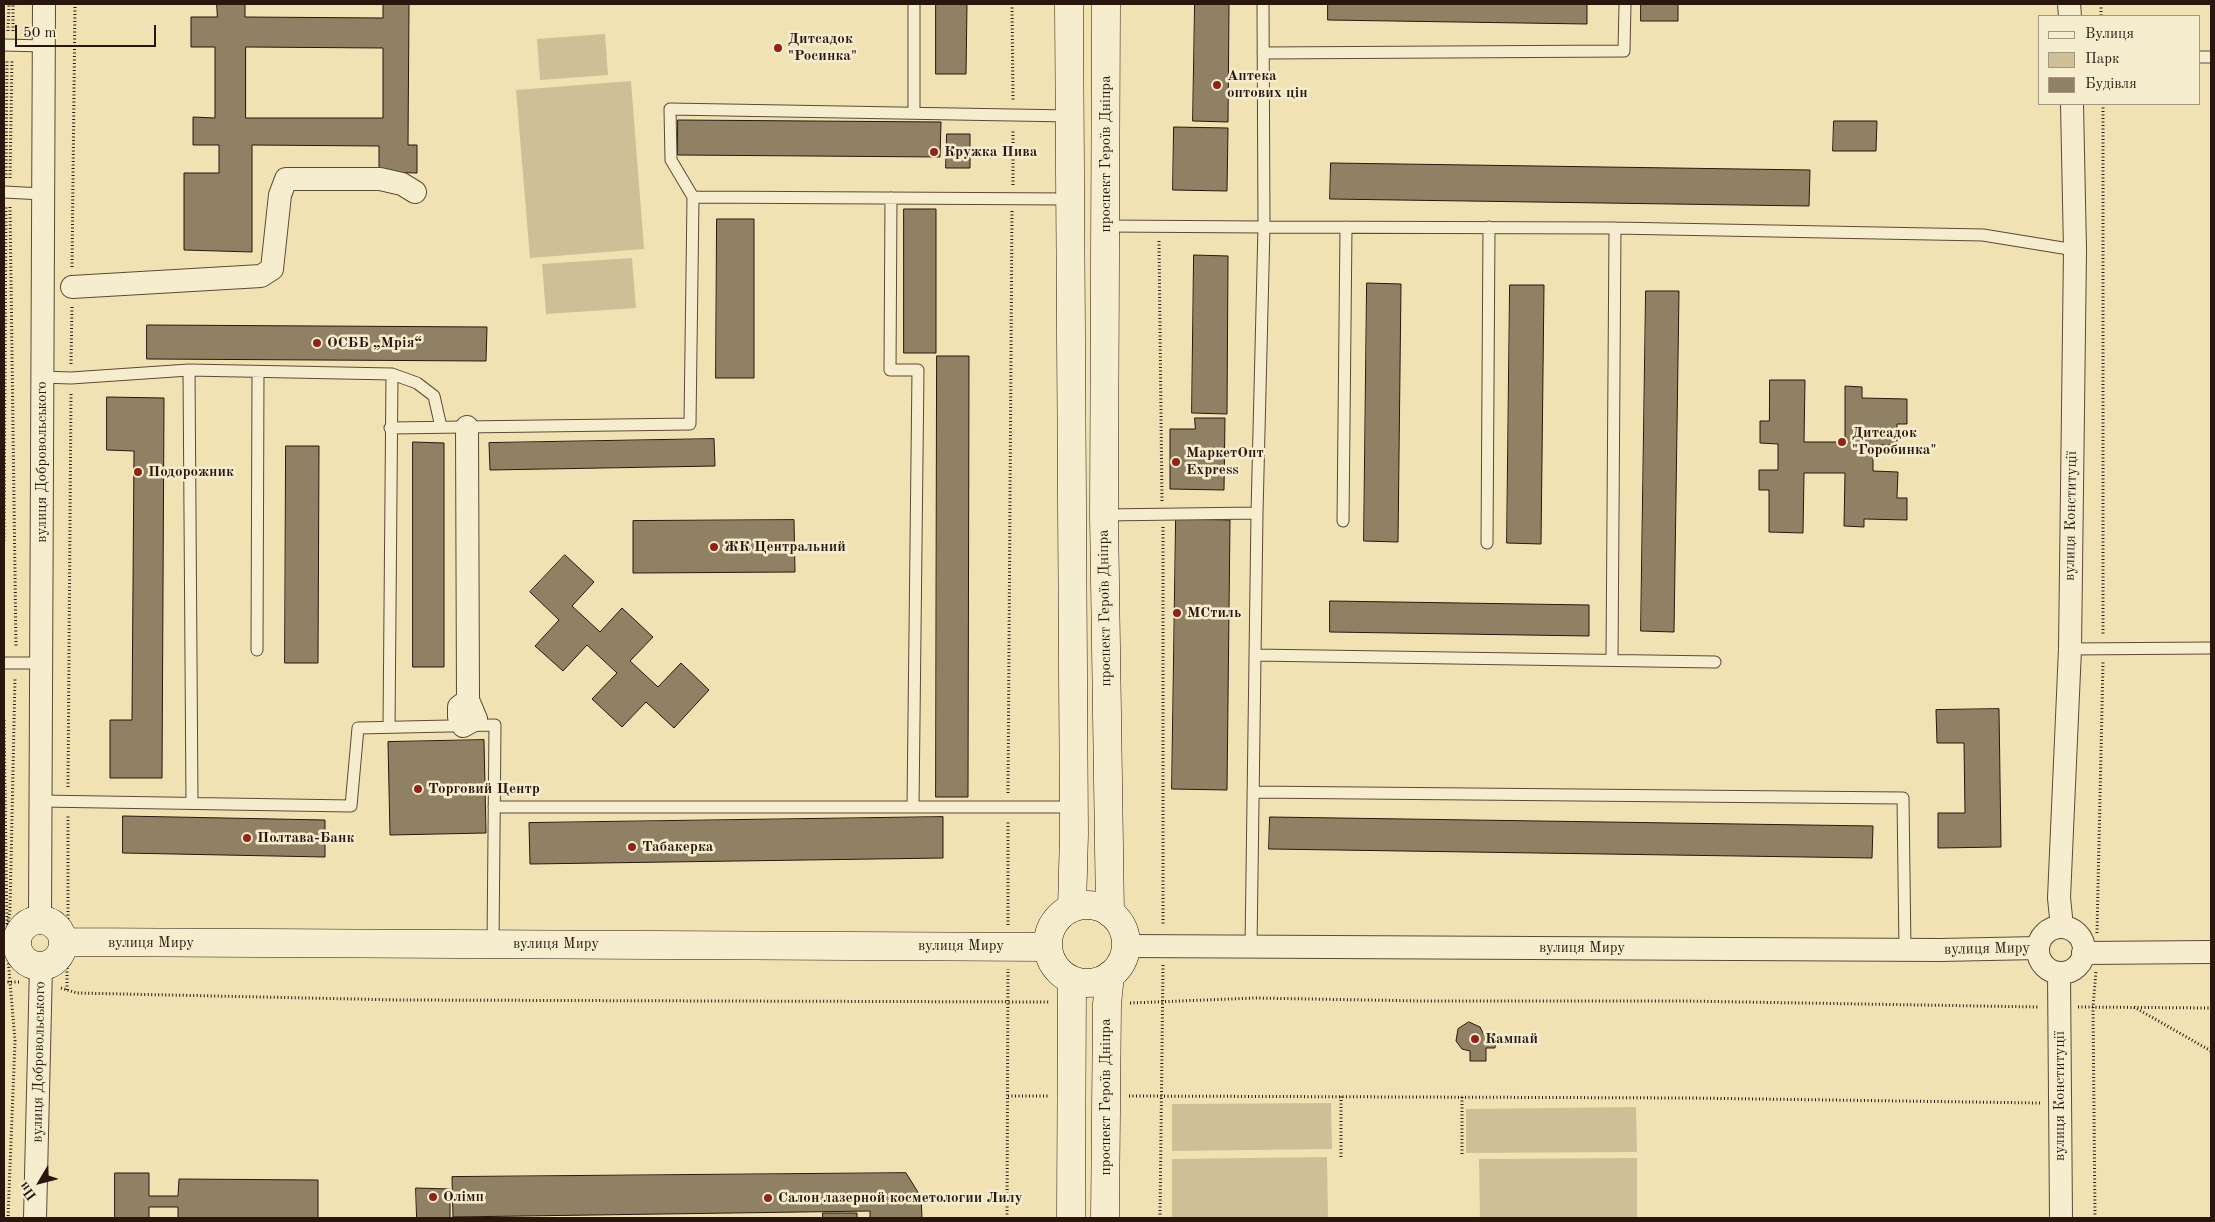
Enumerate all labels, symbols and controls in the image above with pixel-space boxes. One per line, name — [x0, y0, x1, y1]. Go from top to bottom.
scale bar — [18, 15, 159, 47]
legend — [2038, 15, 2200, 105]
text: 50 m — [23, 26, 57, 41]
text: Вулиця — [2085, 27, 2134, 42]
place label: Дитсадок "Росинка" — [788, 30, 857, 65]
marker: Дитсадок "Росинка" — [772, 42, 784, 54]
text: Парк — [2085, 52, 2120, 67]
place label: Аптека оптових цін — [1227, 67, 1308, 102]
street label: проспект Героїв Дніпра — [1097, 75, 1115, 233]
text: Будівля — [2085, 77, 2137, 92]
marker: Аптека оптових цін — [1211, 79, 1223, 91]
place label: Кружка Пива — [944, 143, 1037, 161]
marker: Кружка Пива — [928, 146, 940, 158]
place label: ОСББ „Мрія“ — [327, 334, 422, 352]
marker: ОСББ „Мрія“ — [311, 337, 323, 349]
street label: вулиця Добровольського — [33, 381, 51, 543]
place label: Дитсадок "Горобинка" — [1852, 424, 1936, 459]
marker: Дитсадок "Горобинка" — [1836, 436, 1848, 448]
place label: МаркетОпт Express — [1186, 444, 1264, 479]
street label: вулиця Конституції — [2061, 451, 2081, 581]
marker: МаркетОпт Express — [1170, 456, 1182, 468]
place label: Подорожник — [148, 463, 234, 481]
marker: Подорожник — [132, 466, 144, 478]
street label: проспект Героїв Дніпра — [1095, 529, 1115, 687]
place label: ЖК Центральний — [724, 538, 846, 556]
marker: ЖК Центральний — [708, 541, 720, 553]
place label: МСтиль — [1187, 604, 1241, 622]
marker: МСтиль — [1171, 607, 1183, 619]
place label: Торговий Центр — [428, 780, 540, 798]
marker: Торговий Центр — [412, 783, 424, 795]
place label: Полтава-Банк — [257, 829, 354, 847]
marker: Полтава-Банк — [241, 832, 253, 844]
place label: Табакерка — [642, 838, 713, 856]
marker: Табакерка — [626, 841, 638, 853]
street label: вулиця Миру — [108, 934, 194, 952]
street label: вулиця Миру — [513, 935, 599, 953]
street label: вулиця Миру — [918, 937, 1004, 955]
street label: вулиця Миру — [1539, 939, 1625, 957]
street label: вулиця Миру — [1944, 939, 2030, 959]
street label: вулиця Добровольського — [29, 981, 49, 1143]
street label: проспект Героїв Дніпра — [1097, 1018, 1115, 1176]
place label: Кампай — [1485, 1030, 1538, 1048]
street label: вулиця Конституції — [2051, 1031, 2069, 1161]
marker: Кампай — [1469, 1033, 1481, 1045]
north arrow — [15, 1157, 65, 1207]
text: Пн — [17, 1179, 39, 1203]
place label: Олімп — [443, 1188, 484, 1206]
place label: Салон лазерной косметологии Лилу — [778, 1189, 1023, 1207]
marker: Олімп — [427, 1191, 439, 1203]
marker: Салон лазерной косметологии Лилу — [762, 1192, 774, 1204]

